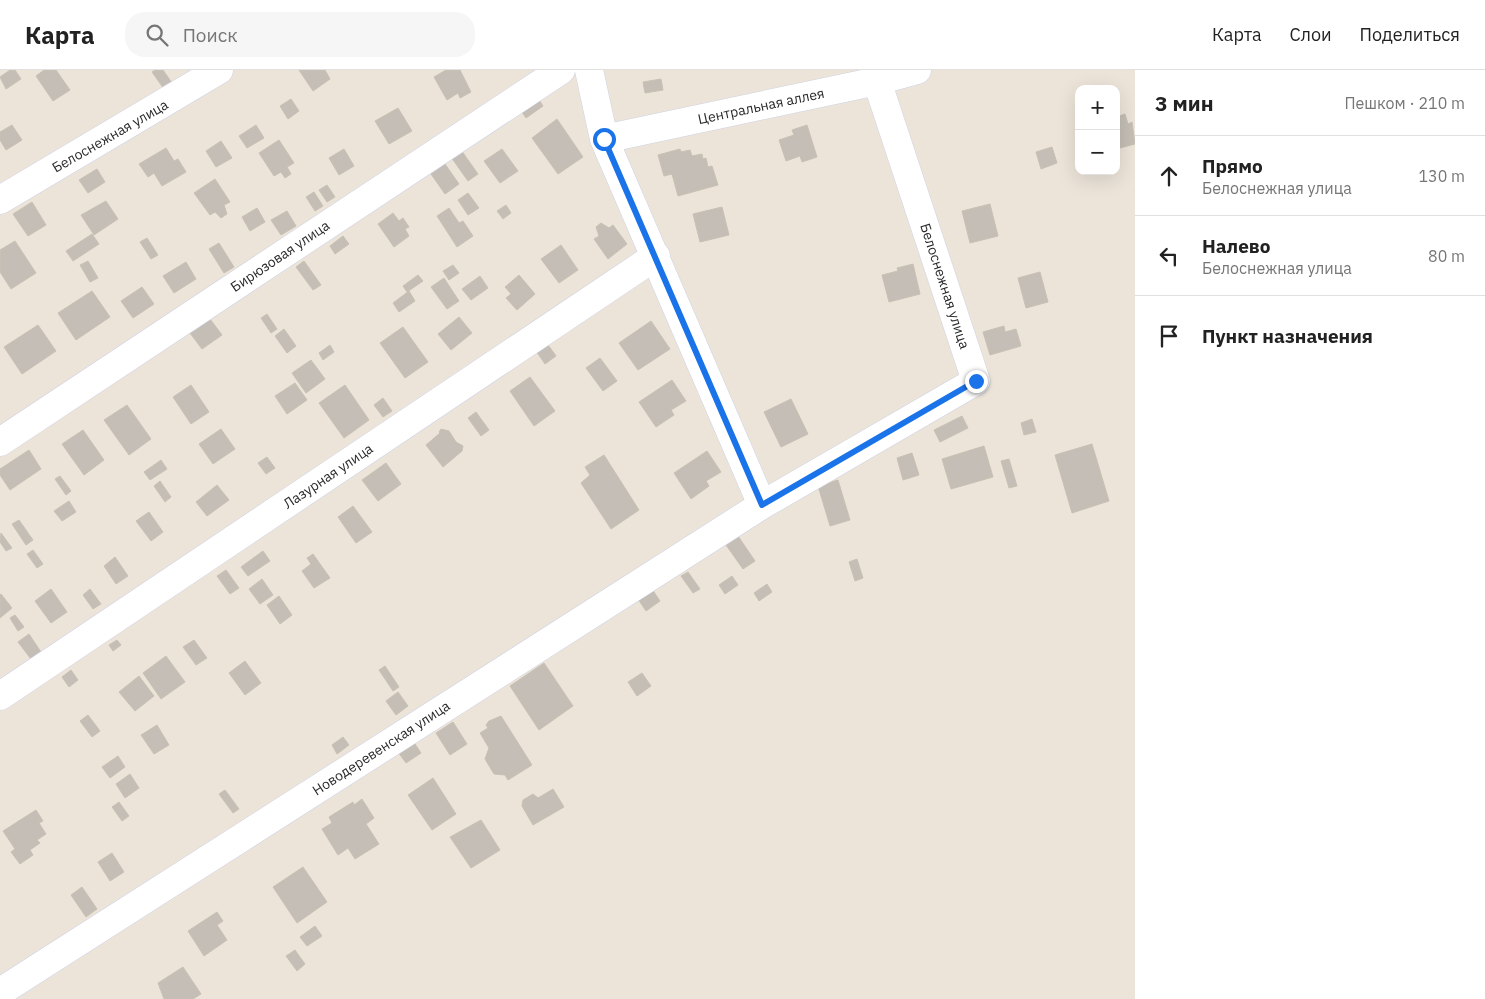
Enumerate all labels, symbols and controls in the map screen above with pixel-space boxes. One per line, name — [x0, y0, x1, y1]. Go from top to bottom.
search box — [125, 12, 475, 57]
text: Карта — [25, 19, 95, 51]
icon: search — [143, 21, 171, 49]
text: Поиск — [183, 23, 238, 47]
text: Карта — [1212, 23, 1262, 46]
text: Слои — [1290, 23, 1332, 46]
text: Поделиться — [1360, 23, 1460, 46]
street label: Центральная аллея — [696, 84, 826, 128]
map controls — [1075, 85, 1120, 175]
button: + — [1075, 85, 1120, 130]
text: 3 мин — [1155, 89, 1214, 117]
text: Пешком · 210 m — [1344, 93, 1465, 113]
street label: Белоснежная улица — [49, 95, 172, 177]
route start — [593, 128, 616, 151]
button: − — [1075, 130, 1120, 175]
text: Прямо — [1202, 154, 1263, 178]
icon: ahead — [1155, 162, 1183, 190]
text: 130 m — [1418, 166, 1465, 186]
text: Белоснежная улица — [1202, 178, 1352, 198]
street label: Бирюзовая улица — [227, 216, 333, 296]
street label: Белоснежная улица — [916, 221, 974, 352]
text: Налево — [1202, 234, 1271, 258]
icon: left — [1155, 242, 1183, 270]
text: 80 m — [1428, 246, 1465, 266]
text: Белоснежная улица — [1202, 258, 1352, 278]
icon: arrive — [1155, 322, 1183, 350]
text: Пункт назначения — [1202, 324, 1373, 348]
route end — [965, 370, 988, 393]
street label: Лазурная улица — [280, 439, 377, 513]
street label: Новодеревенская улица — [309, 696, 454, 799]

